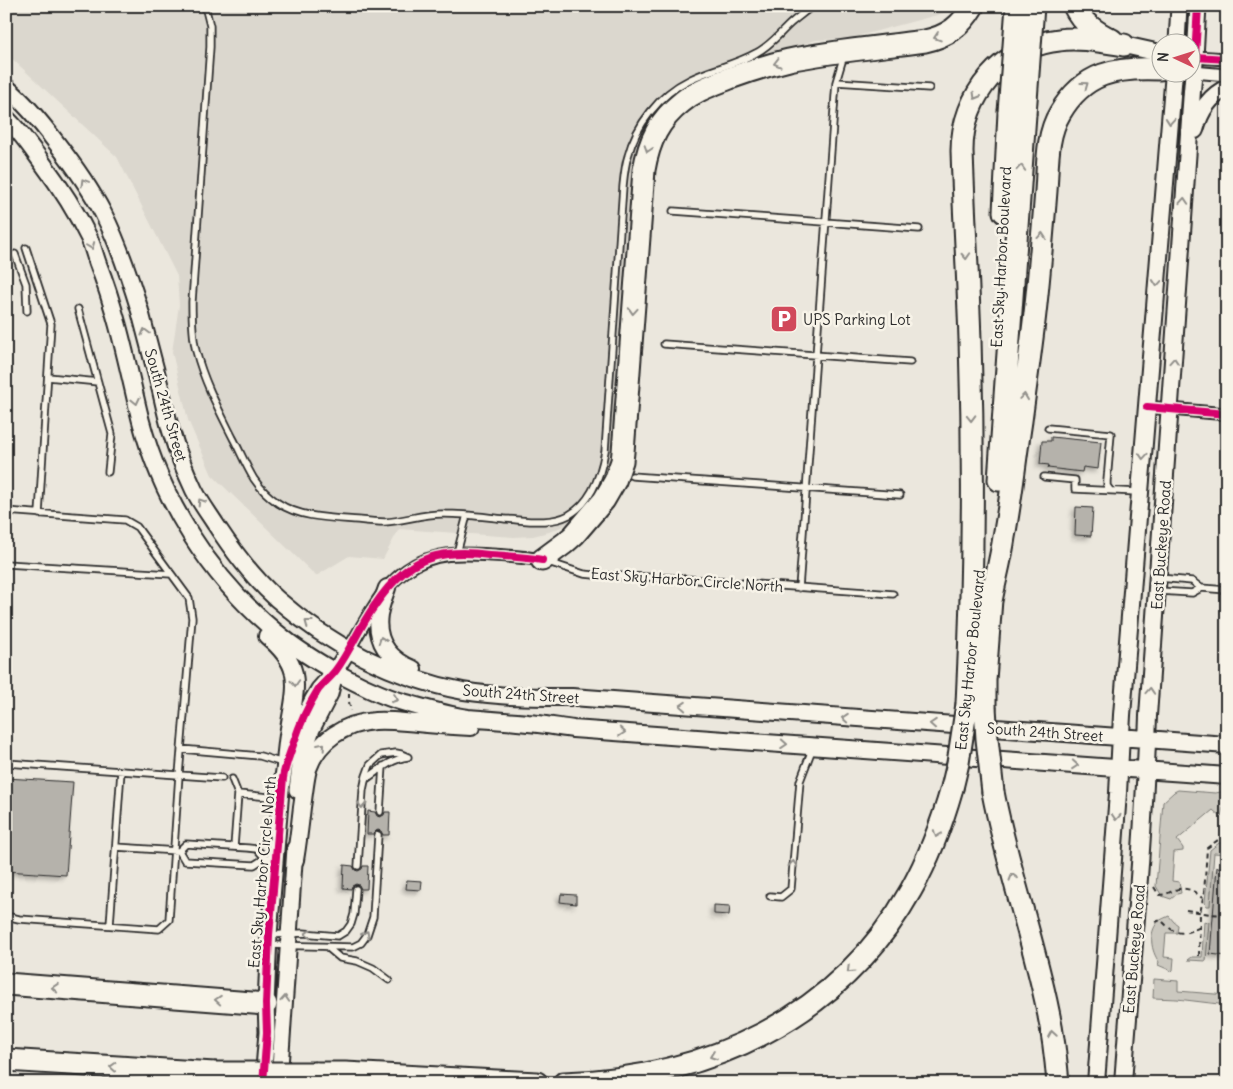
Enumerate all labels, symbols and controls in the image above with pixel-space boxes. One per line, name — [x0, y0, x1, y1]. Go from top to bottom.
one-way arrow — [934, 31, 942, 41]
north arrow — [1150, 32, 1200, 82]
text: N — [1154, 52, 1172, 63]
one-way arrow — [773, 57, 782, 68]
one-way arrow — [1079, 83, 1088, 91]
one-way arrow — [973, 91, 983, 100]
one-way arrow — [1165, 117, 1176, 125]
one-way arrow — [644, 145, 654, 153]
one-way arrow — [1016, 164, 1027, 172]
street label: East Sky Harbor Boulevard — [987, 166, 1015, 348]
one-way arrow — [81, 178, 91, 187]
one-way arrow — [1179, 197, 1190, 205]
one-way arrow — [1037, 231, 1048, 239]
one-way arrow — [86, 241, 96, 249]
one-way arrow — [961, 252, 972, 260]
one-way arrow — [1152, 279, 1163, 287]
parking icon: UPS Parking Lot — [769, 304, 799, 334]
one-way arrow — [628, 307, 639, 315]
place label: UPS Parking Lot — [803, 310, 911, 329]
one-way arrow — [140, 327, 151, 336]
street label: South 24th Street — [141, 346, 191, 464]
one-way arrow — [1168, 356, 1179, 364]
one-way arrow — [1018, 393, 1029, 401]
one-way arrow — [130, 397, 141, 406]
one-way arrow — [966, 414, 977, 422]
one-way arrow — [1138, 452, 1149, 460]
street label: East Buckeye Road — [1147, 479, 1175, 610]
one-way arrow — [198, 498, 207, 508]
street label: East Sky Harbor Circle North — [590, 564, 784, 596]
street label: East Sky Harbor Boulevard — [951, 569, 989, 751]
one-way arrow — [304, 620, 314, 629]
one-way arrow — [378, 636, 388, 645]
one-way arrow — [289, 680, 300, 688]
street label: South 24th Street — [462, 680, 580, 708]
one-way arrow — [1144, 687, 1155, 695]
one-way arrow — [390, 693, 399, 703]
one-way arrow — [679, 701, 687, 712]
one-way arrow — [841, 712, 849, 723]
street label: South 24th Street — [986, 718, 1104, 746]
one-way arrow — [929, 719, 937, 730]
one-way arrow — [618, 727, 626, 738]
one-way arrow — [780, 738, 788, 749]
one-way arrow — [316, 743, 325, 752]
one-way arrow — [1071, 759, 1079, 770]
street label: East Sky Harbor Circle North — [244, 775, 280, 969]
one-way arrow — [357, 801, 368, 809]
one-way arrow — [1111, 813, 1122, 821]
one-way arrow — [933, 830, 943, 838]
one-way arrow — [788, 860, 799, 868]
one-way arrow — [1008, 873, 1018, 881]
street label: East Buckeye Road — [1119, 883, 1149, 1014]
one-way arrow — [304, 928, 312, 939]
one-way arrow — [360, 930, 370, 939]
one-way arrow — [847, 964, 856, 973]
one-way arrow — [51, 983, 59, 994]
one-way arrow — [213, 994, 221, 1005]
one-way arrow — [279, 995, 290, 1003]
one-way arrow — [1048, 1030, 1058, 1039]
one-way arrow — [710, 1050, 718, 1060]
one-way arrow — [109, 1062, 117, 1073]

